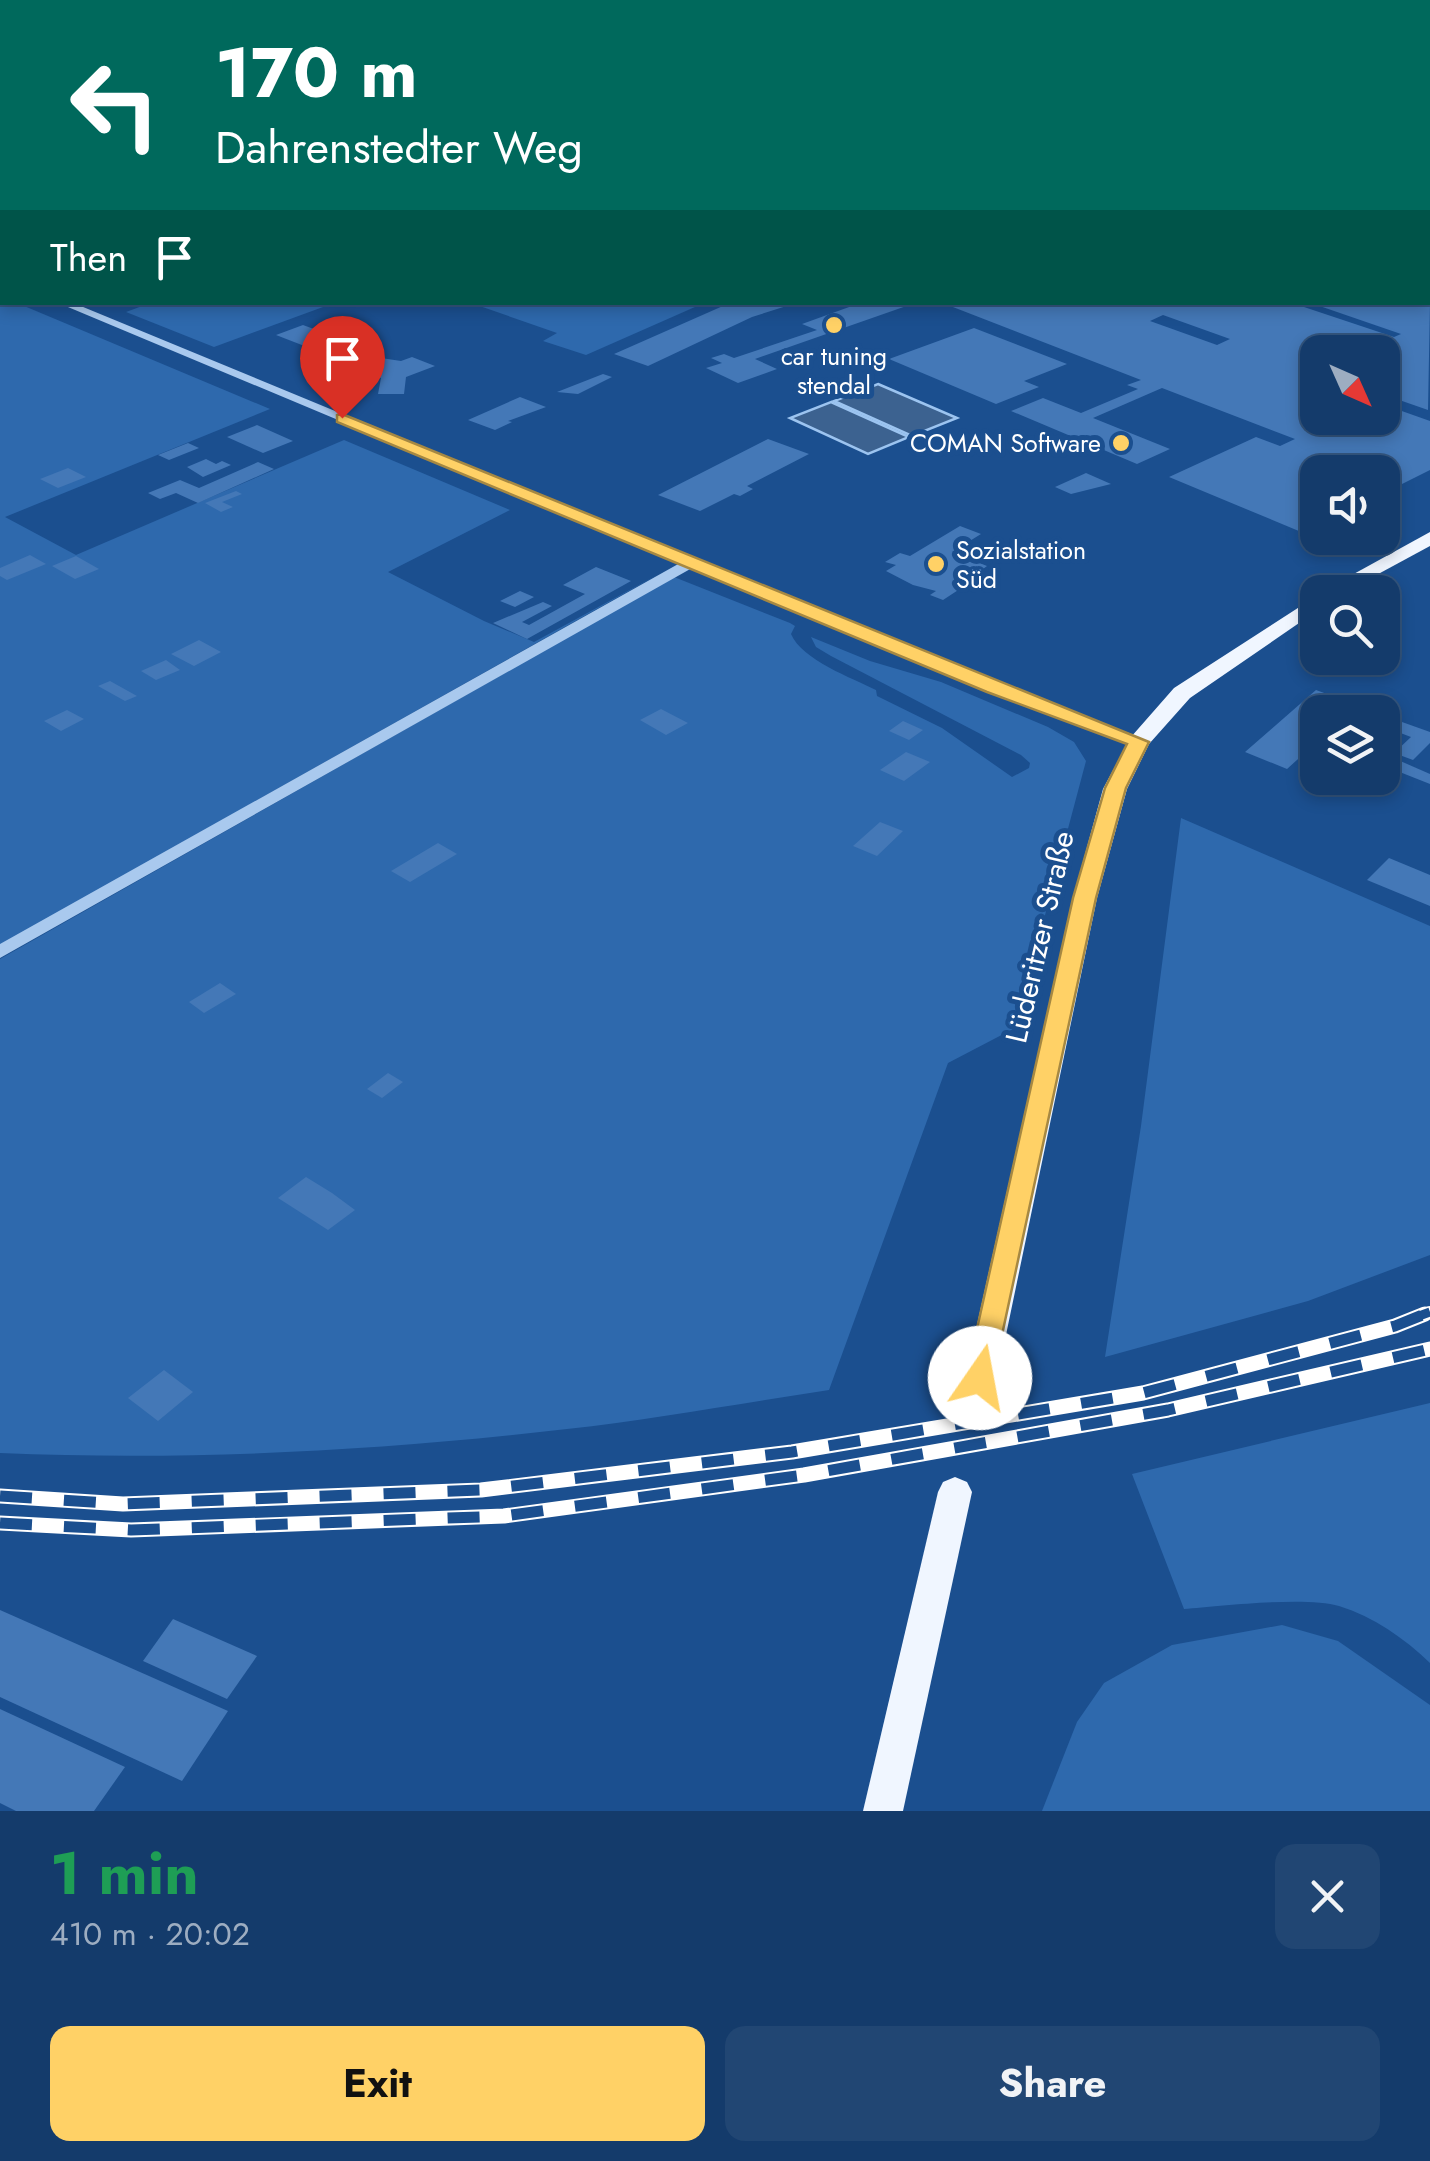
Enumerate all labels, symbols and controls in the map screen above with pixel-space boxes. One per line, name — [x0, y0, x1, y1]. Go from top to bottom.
text: 170 m — [215, 22, 418, 123]
icon: left — [50, 40, 180, 170]
text: Dahrenstedter Weg — [215, 115, 583, 180]
text: Then — [50, 230, 127, 285]
icon: arrive — [147, 230, 202, 285]
marker: car tuning stendal — [823, 314, 845, 336]
pin — [300, 316, 385, 419]
icon: arrive — [315, 331, 370, 386]
north arrow — [1300, 335, 1400, 435]
map controls — [1300, 335, 1400, 795]
place label: car tuning stendal — [781, 338, 887, 403]
place label: COMAN Software — [910, 425, 1101, 461]
marker: COMAN Software — [1110, 432, 1132, 454]
button: sound — [1300, 455, 1400, 555]
place label: Sozialstation Süd — [956, 532, 1086, 597]
marker: Sozialstation Süd — [925, 553, 947, 575]
button: search — [1300, 575, 1400, 675]
button: layers — [1300, 695, 1400, 795]
street label: Lüderitzer Straße — [994, 827, 1085, 1047]
position arrow — [928, 1326, 1032, 1430]
text: 1 min — [50, 1830, 199, 1917]
button: close — [1275, 1844, 1380, 1949]
text: 410 m · 20:02 — [50, 1911, 250, 1957]
button: Exit — [50, 2026, 705, 2141]
button: Share — [725, 2026, 1380, 2141]

